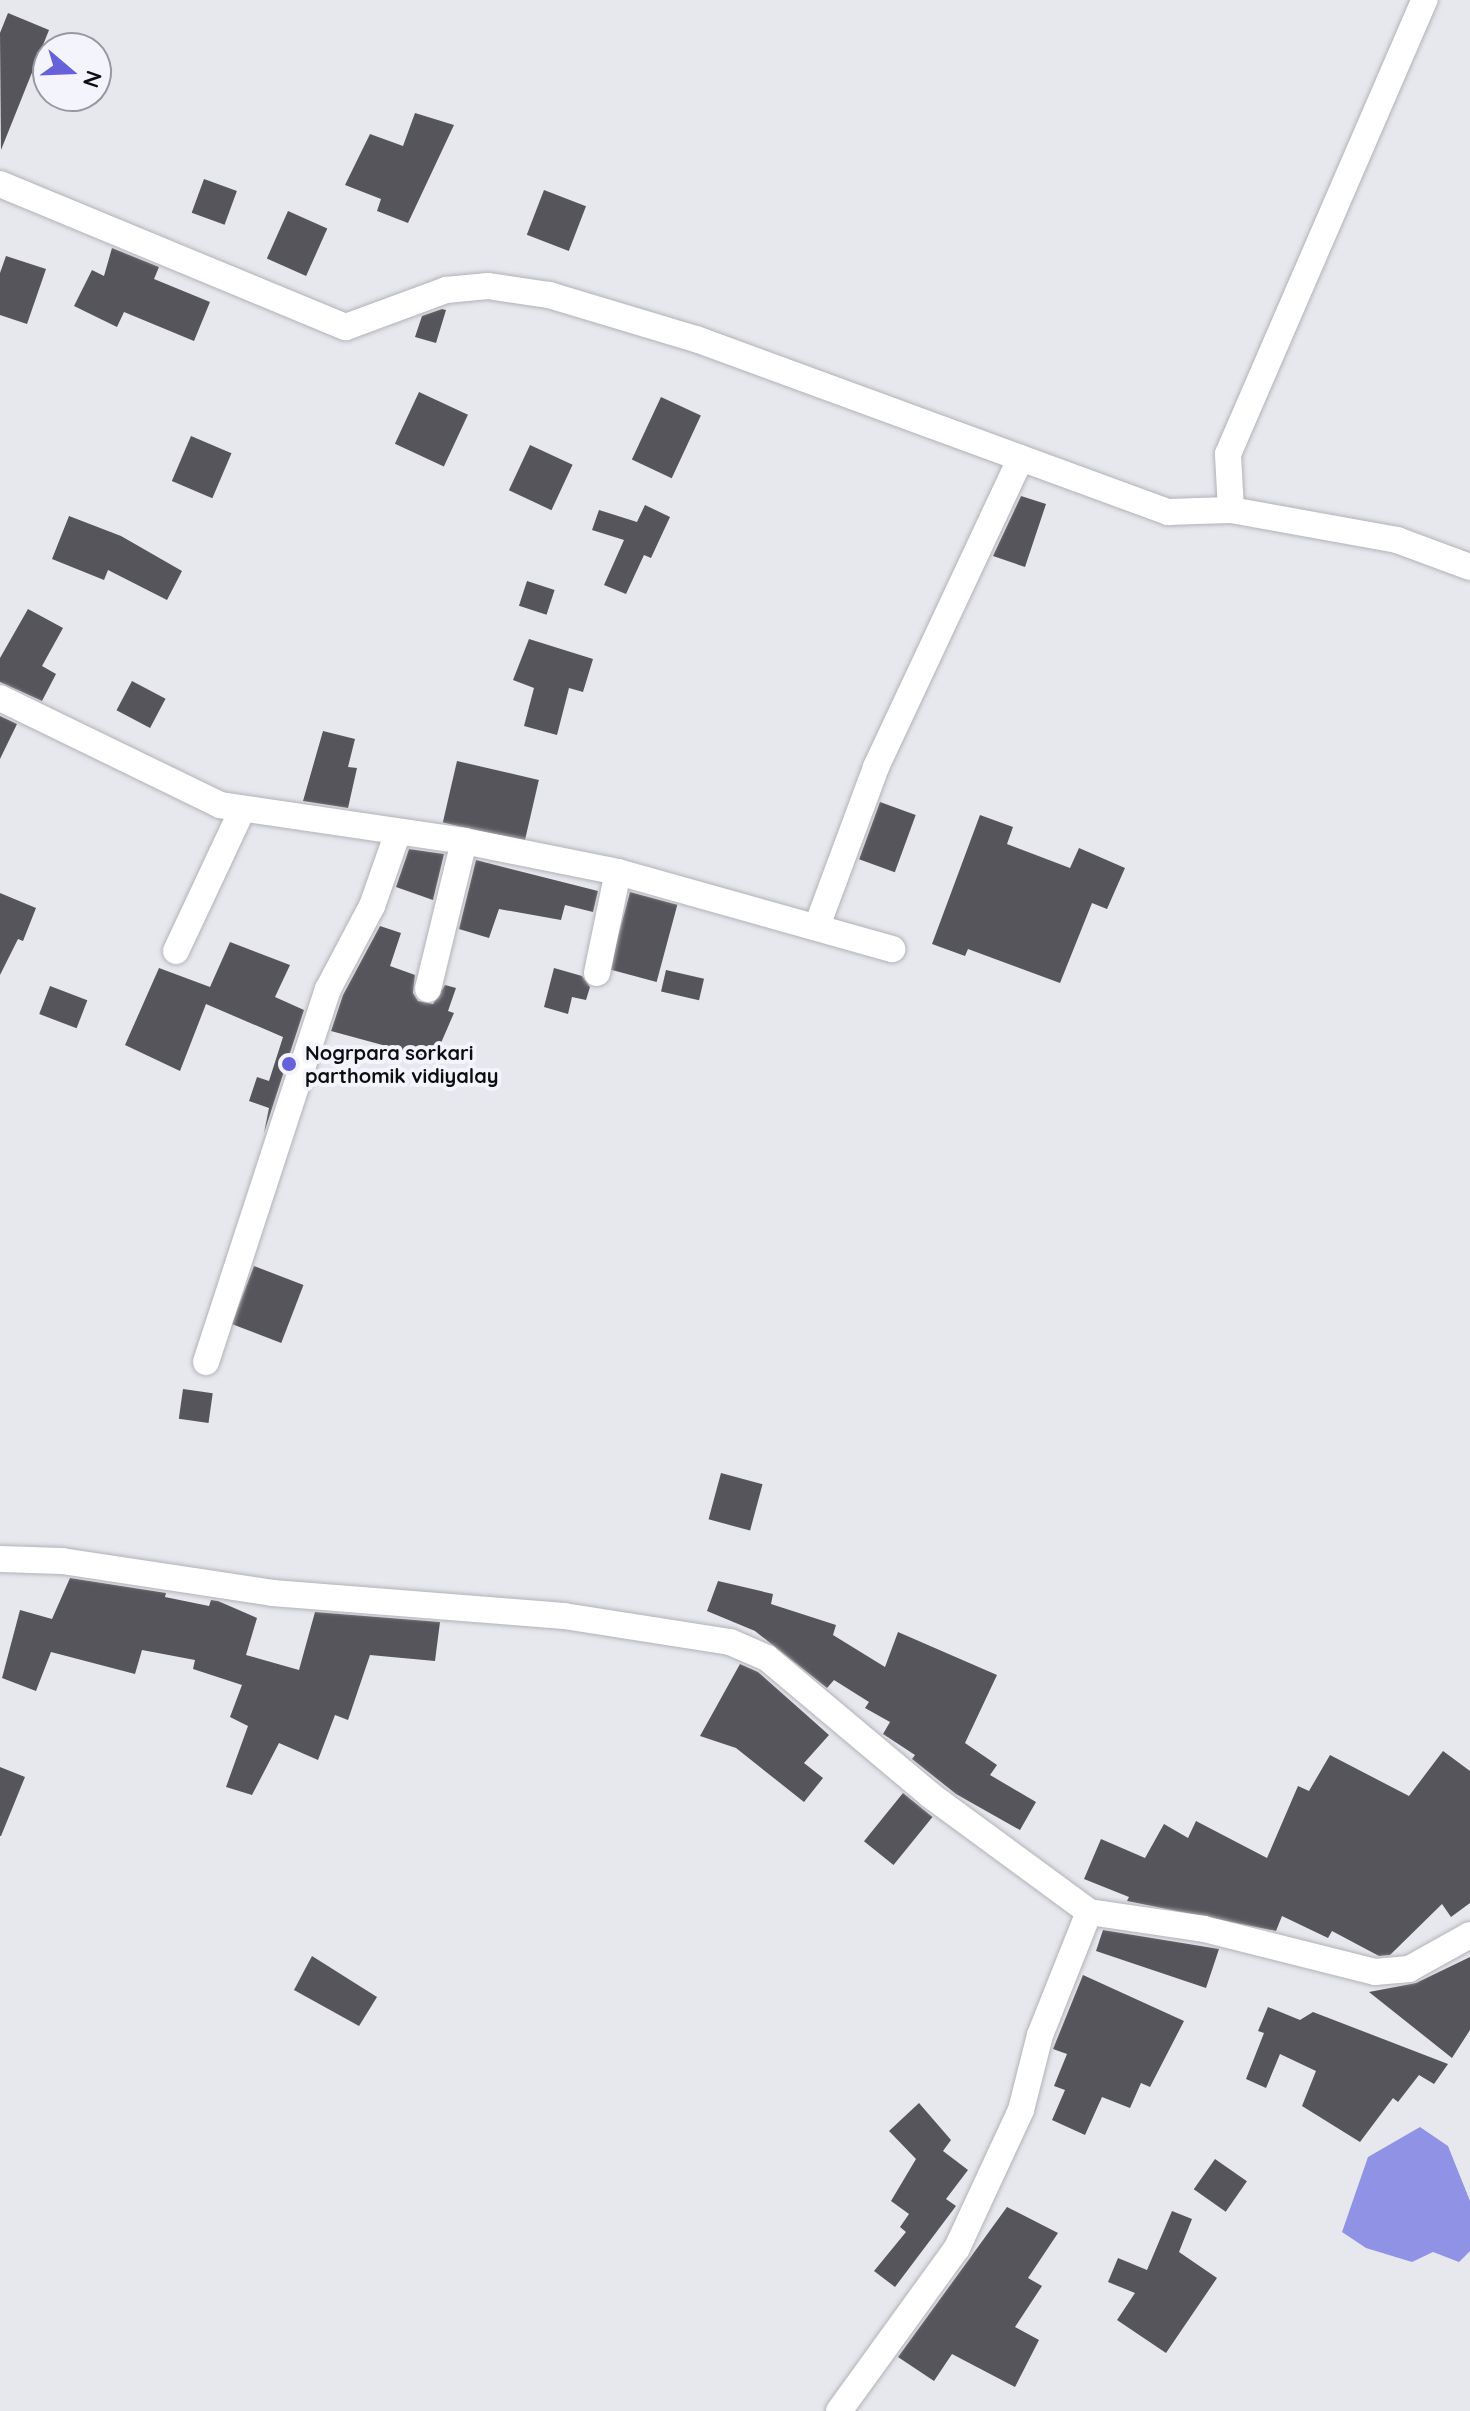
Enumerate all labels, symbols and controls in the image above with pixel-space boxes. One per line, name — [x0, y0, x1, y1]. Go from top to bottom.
north arrow — [32, 32, 112, 112]
text: N — [77, 67, 109, 91]
place label: Nogrpara sorkari parthomik vidiyalay — [305, 1040, 499, 1087]
marker: Nogrpara sorkari parthomik vidiyalay — [280, 1055, 298, 1073]

